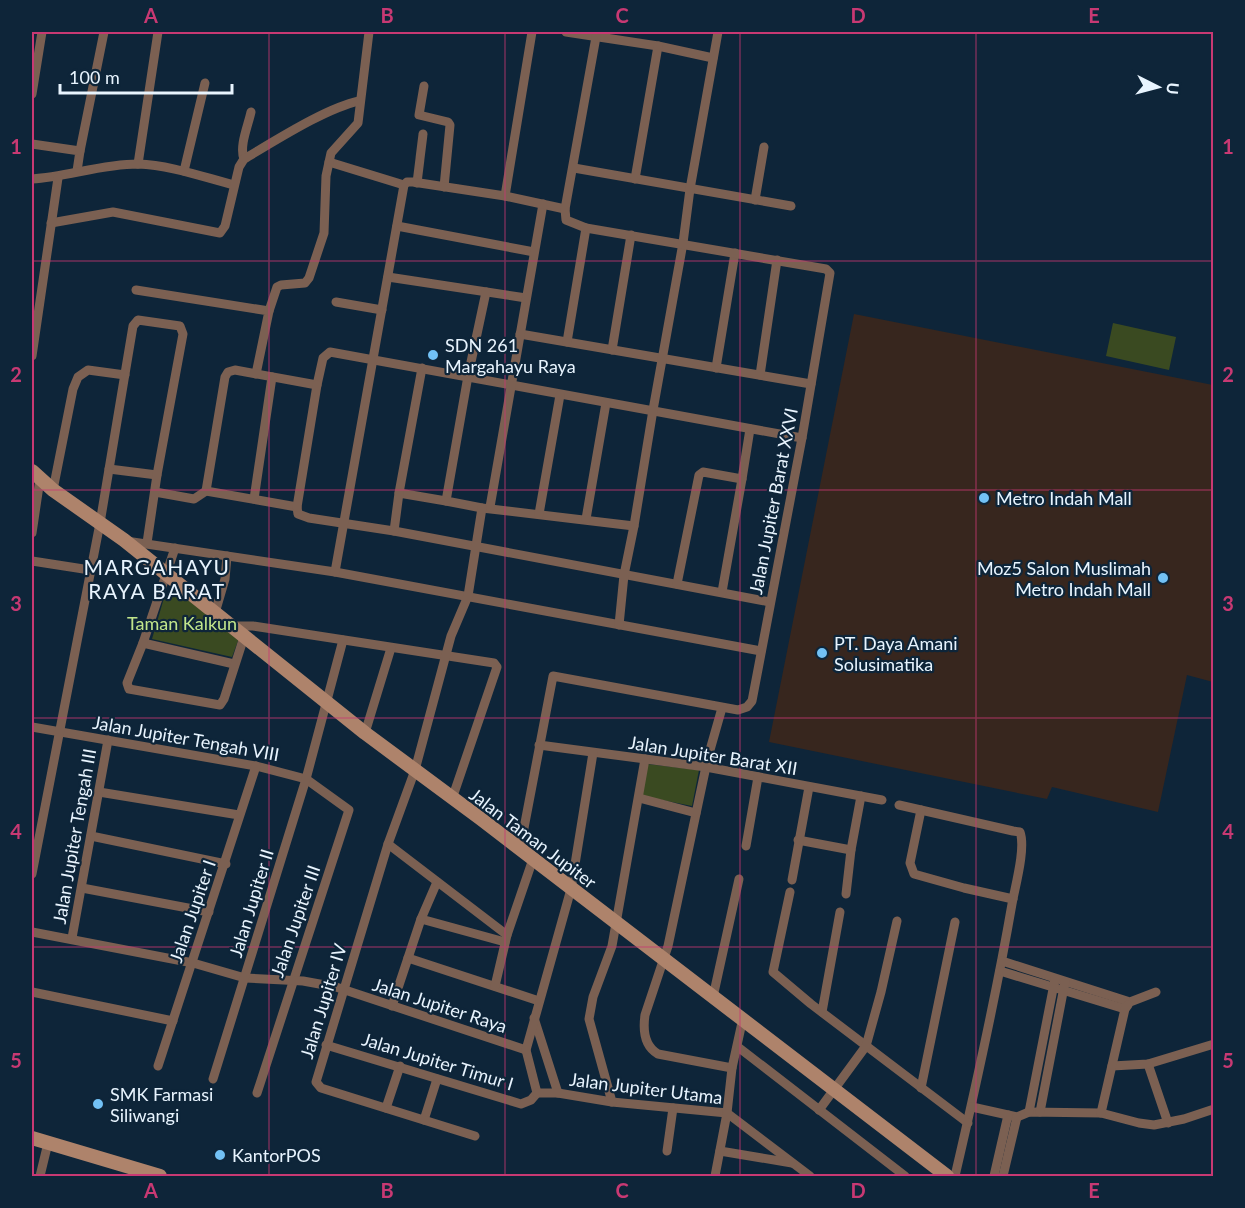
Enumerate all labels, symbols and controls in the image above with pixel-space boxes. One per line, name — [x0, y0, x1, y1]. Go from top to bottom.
text: A — [143, 3, 158, 27]
text: B — [380, 3, 394, 27]
text: C — [615, 3, 629, 27]
text: D — [850, 3, 866, 27]
text: E — [1088, 3, 1100, 27]
scale bar — [60, 57, 232, 95]
north arrow — [1128, 57, 1188, 117]
text: 100 m — [69, 66, 120, 88]
text: U — [1163, 82, 1183, 96]
text: 1 — [10, 134, 22, 158]
text: 1 — [1222, 134, 1234, 158]
place label: SDN 261 Margahayu Raya — [445, 334, 576, 377]
marker: SDN 261 Margahayu Raya — [426, 348, 440, 362]
text: 2 — [10, 362, 22, 386]
text: 2 — [1222, 362, 1234, 386]
street label: Jalan Jupiter Barat XXVI — [744, 406, 802, 596]
place label: Metro Indah Mall — [996, 487, 1132, 509]
marker: Metro Indah Mall — [977, 491, 991, 505]
district label: MARGAHAYU RAYA BARAT — [84, 554, 231, 603]
place label: Moz5 Salon Muslimah Metro Indah Mall — [977, 557, 1151, 600]
marker: Moz5 Salon Muslimah Metro Indah Mall — [1156, 571, 1170, 585]
text: 3 — [10, 591, 22, 615]
text: 3 — [1222, 591, 1234, 615]
park label: Taman Kalkun — [127, 612, 237, 634]
place label: PT. Daya Amani Solusimatika — [834, 632, 958, 675]
marker: PT. Daya Amani Solusimatika — [815, 646, 829, 660]
street label: Jalan Jupiter Tengah VIII — [91, 711, 281, 765]
street label: Jalan Jupiter Barat XII — [627, 731, 799, 779]
street label: Jalan Jupiter Tengah III — [48, 747, 100, 925]
street label: Jalan Taman Jupiter — [465, 783, 601, 893]
text: 4 — [10, 819, 22, 843]
text: 4 — [1222, 819, 1234, 843]
street label: Jalan Jupiter II — [224, 846, 278, 960]
street label: Jalan Jupiter I — [164, 857, 220, 965]
street label: Jalan Jupiter III — [266, 862, 324, 980]
street label: Jalan Jupiter IV — [295, 940, 351, 1061]
street label: Jalan Jupiter Raya — [370, 973, 510, 1037]
street label: Jalan Jupiter Timur I — [360, 1028, 516, 1094]
text: 5 — [10, 1048, 22, 1072]
text: 5 — [1222, 1048, 1234, 1072]
street label: Jalan Jupiter Utama — [568, 1068, 724, 1108]
place label: SMK Farmasi Siliwangi — [110, 1083, 213, 1126]
marker: SMK Farmasi Siliwangi — [91, 1097, 105, 1111]
place label: KantorPOS — [232, 1144, 321, 1166]
marker: KantorPOS — [213, 1148, 227, 1162]
text: A — [143, 1178, 158, 1202]
text: B — [380, 1178, 394, 1202]
text: C — [615, 1178, 629, 1202]
text: D — [850, 1178, 866, 1202]
text: E — [1088, 1178, 1100, 1202]

